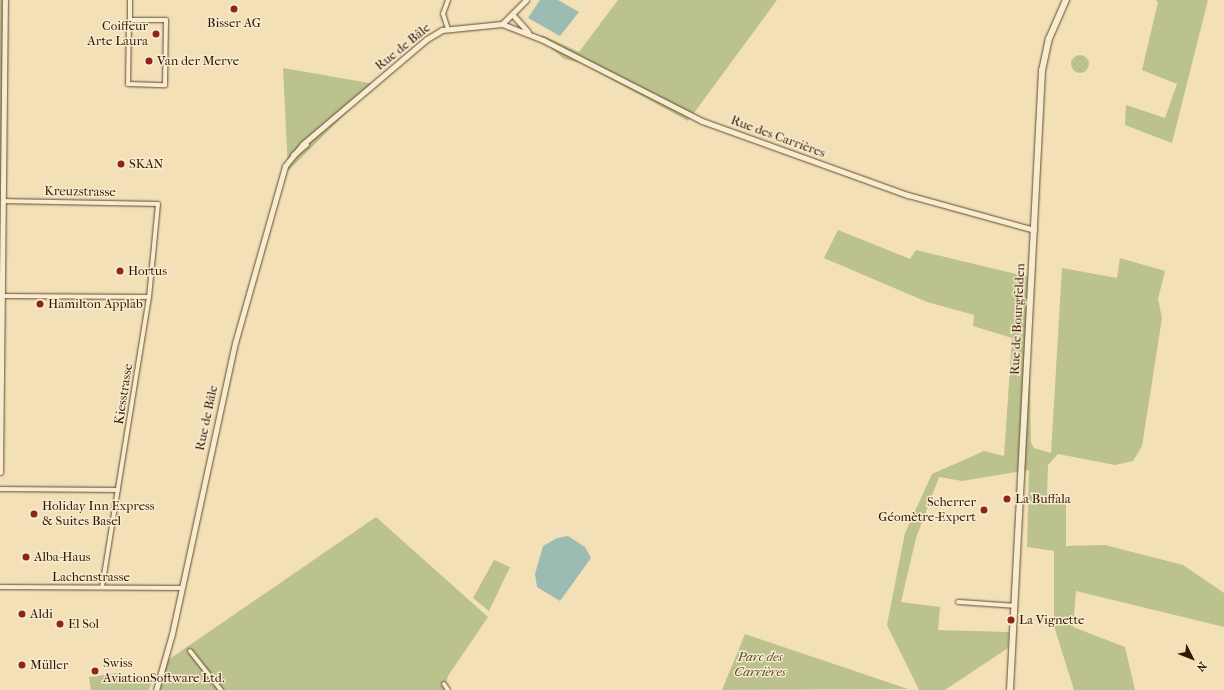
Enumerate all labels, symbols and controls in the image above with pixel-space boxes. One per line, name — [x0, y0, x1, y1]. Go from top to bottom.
marker: Bisser AG — [229, 4, 239, 14]
place label: Bisser AG — [207, 15, 261, 31]
place label: Coiffeur Arte Laura — [87, 19, 148, 50]
street label: Rue de Bâle — [372, 20, 434, 74]
marker: Coiffeur Arte Laura — [151, 29, 161, 39]
place label: Van der Merve — [157, 53, 239, 69]
marker: Van der Merve — [144, 56, 154, 66]
street label: Rue des Carrières — [729, 113, 827, 161]
place label: SKAN — [129, 156, 163, 172]
marker: SKAN — [116, 159, 126, 169]
street label: Kreuzstrasse — [44, 184, 116, 200]
place label: Hortus — [128, 263, 167, 279]
street label: Rue de Bourgfelden — [1007, 263, 1029, 375]
marker: Hortus — [115, 266, 125, 276]
place label: Hamilton Applab — [48, 296, 143, 312]
marker: Hamilton Applab — [35, 299, 45, 309]
street label: Kiesstrasse — [111, 362, 137, 426]
street label: Rue de Bâle — [192, 384, 222, 452]
place label: La Buffala — [1015, 491, 1071, 507]
marker: La Buffala — [1002, 494, 1012, 504]
place label: Scherrer Géomètre-Expert — [878, 495, 976, 526]
place label: Holiday Inn Express & Suites Basel — [42, 499, 155, 530]
marker: Scherrer Géomètre-Expert — [979, 505, 989, 515]
marker: Holiday Inn Express & Suites Basel — [29, 509, 39, 519]
place label: Alba-Haus — [34, 549, 91, 565]
marker: Alba-Haus — [21, 552, 31, 562]
street label: Lachenstrasse — [52, 569, 130, 585]
place label: Aldi — [30, 606, 53, 622]
marker: Aldi — [17, 609, 27, 619]
place label: La Vignette — [1019, 612, 1085, 628]
marker: La Vignette — [1006, 615, 1016, 625]
place label: El Sol — [68, 616, 99, 632]
marker: El Sol — [55, 619, 65, 629]
north arrow — [1172, 638, 1212, 678]
park label: Parc des Carrières — [734, 650, 786, 681]
place label: Swiss AviationSoftware Ltd. — [103, 656, 225, 687]
place label: Müller — [30, 657, 68, 673]
text: N — [1194, 659, 1209, 674]
marker: Müller — [17, 660, 27, 670]
marker: Swiss AviationSoftware Ltd. — [90, 666, 100, 676]

